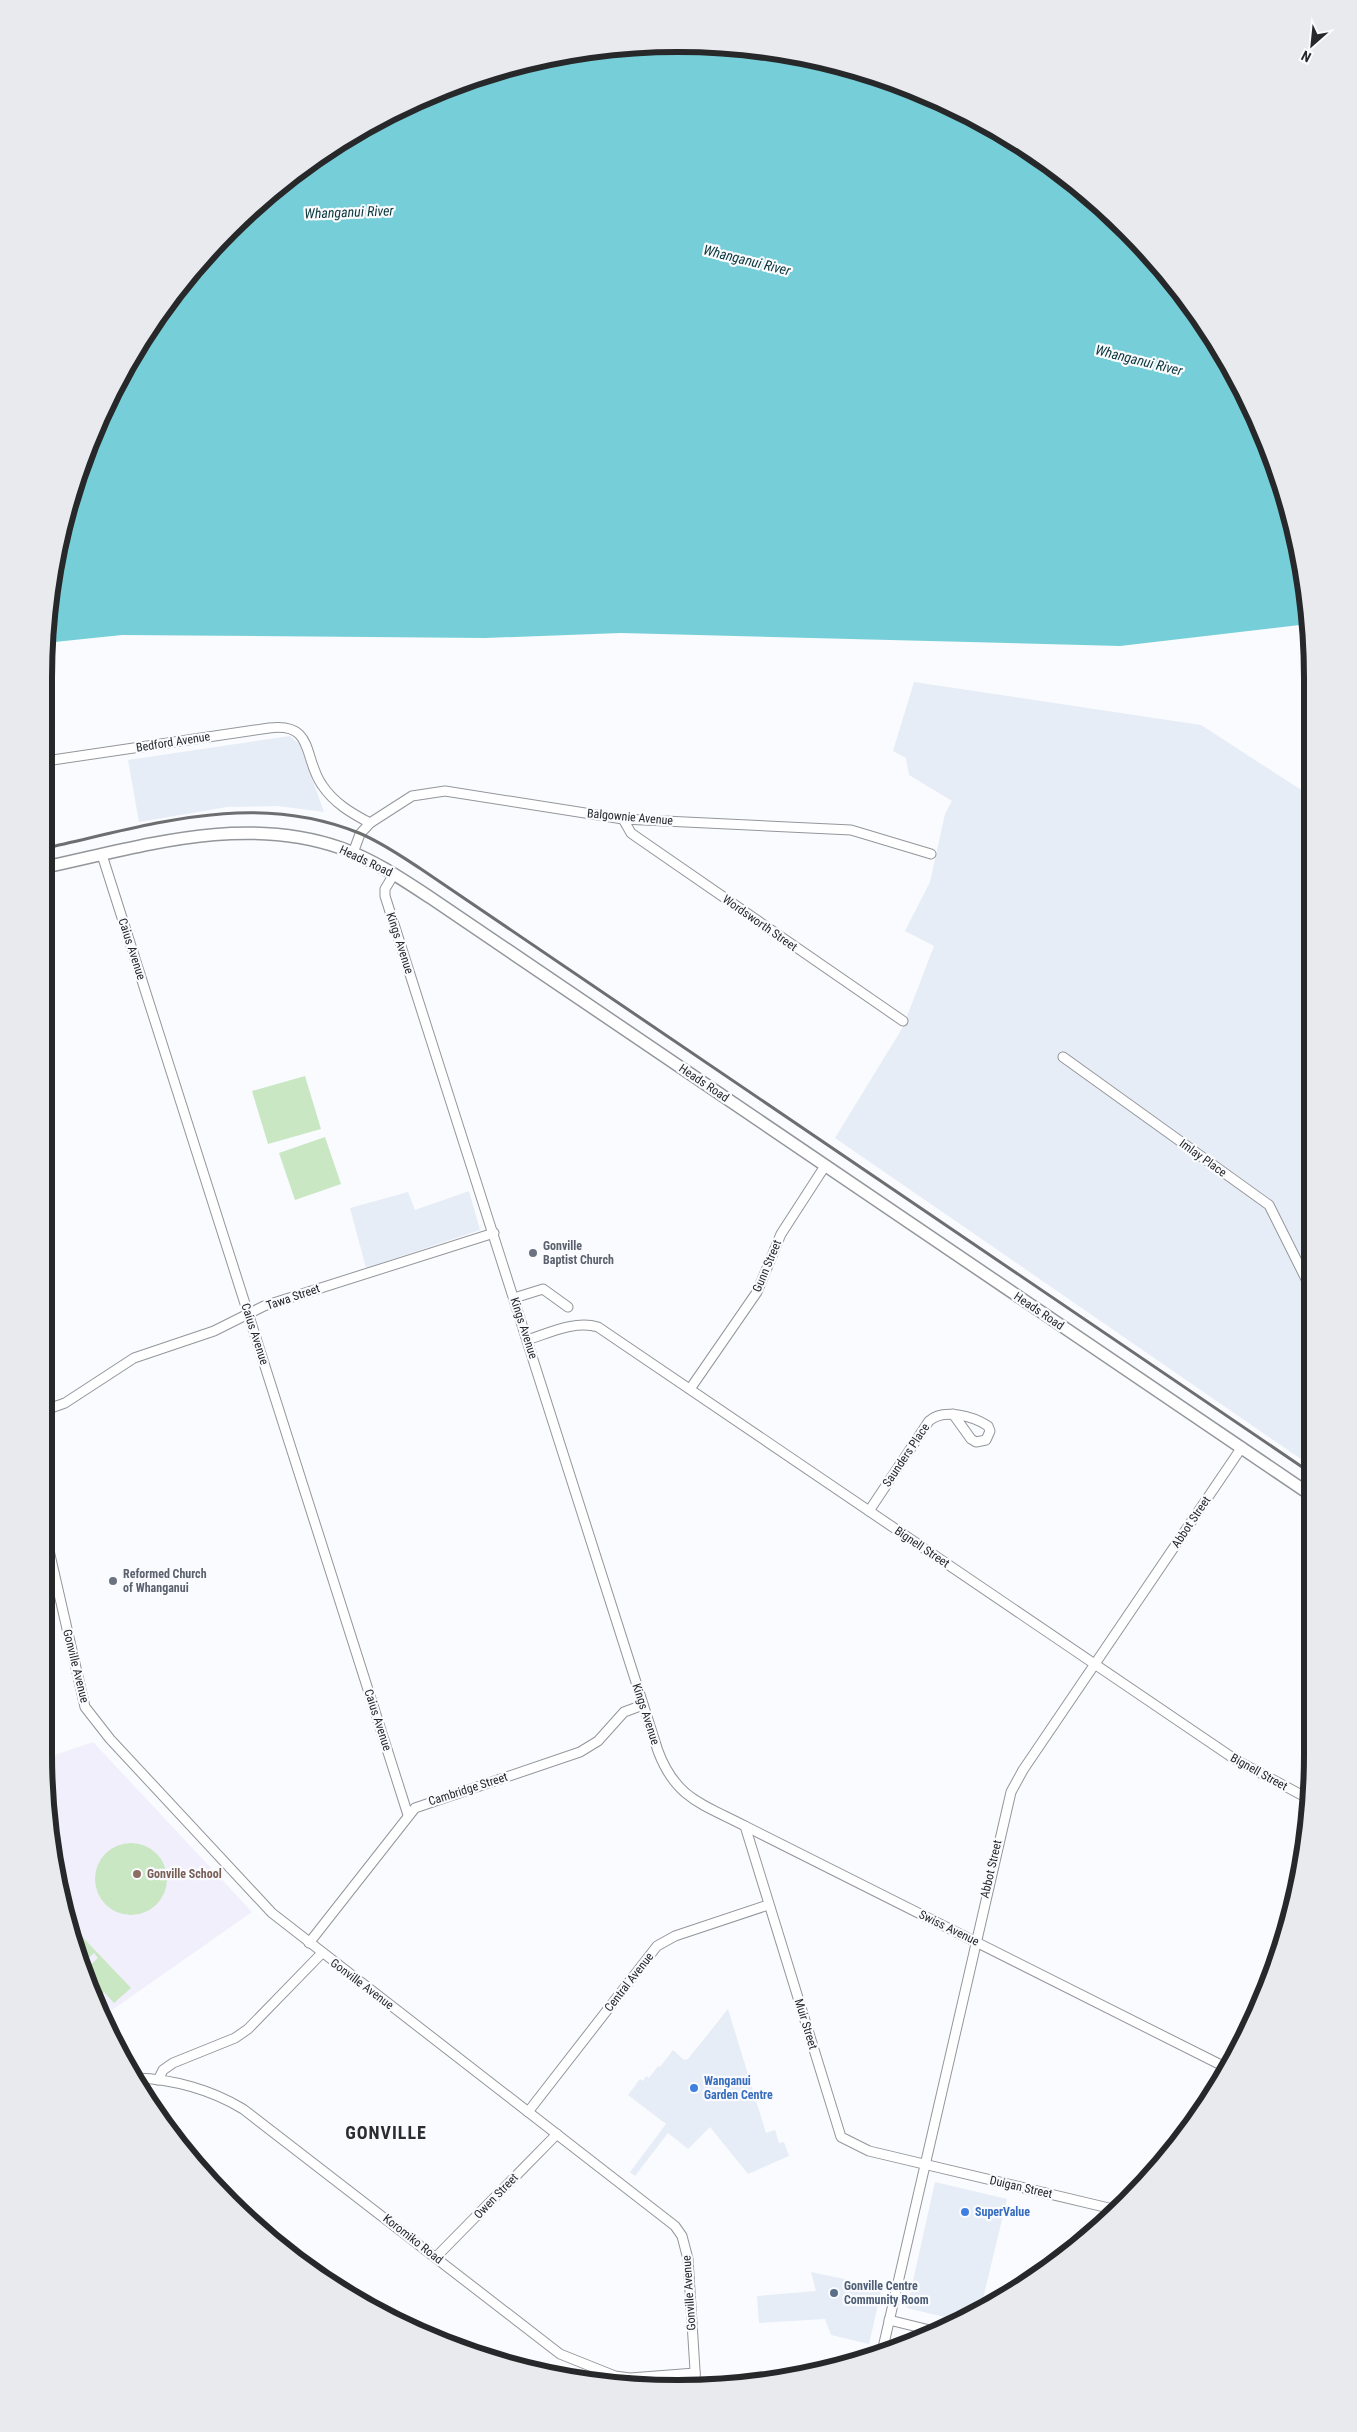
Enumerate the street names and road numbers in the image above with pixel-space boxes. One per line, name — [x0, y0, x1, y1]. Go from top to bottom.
street label: Bedford Avenue — [135, 729, 211, 755]
street label: Balgownie Avenue — [586, 806, 674, 828]
street label: Heads Road — [337, 843, 395, 879]
street label: Wordsworth Street — [720, 892, 800, 954]
street label: Kings Avenue — [383, 910, 417, 976]
street label: Caius Avenue — [115, 916, 149, 982]
street label: Heads Road — [676, 1061, 732, 1105]
street label: Imlay Place — [1177, 1136, 1229, 1180]
street label: Gunn Street — [750, 1237, 784, 1294]
street label: Tawa Street — [264, 1281, 322, 1313]
street label: Heads Road — [1011, 1289, 1067, 1333]
street label: Kings Avenue — [507, 1295, 541, 1361]
street label: Caius Avenue — [238, 1301, 272, 1367]
street label: Saunders Place — [880, 1420, 933, 1489]
street label: Abbot Street — [1169, 1493, 1214, 1550]
street label: Bignell Street — [892, 1524, 952, 1571]
street label: Gonville Avenue — [60, 1628, 92, 1705]
street label: Kings Avenue — [629, 1681, 663, 1747]
street label: Caius Avenue — [361, 1687, 395, 1753]
street label: Bignell Street — [1228, 1751, 1290, 1794]
street label: Cambridge Street — [427, 1769, 510, 1808]
street label: Abbot Street — [978, 1838, 1005, 1899]
street label: Swiss Avenue — [917, 1907, 982, 1949]
street label: Central Avenue — [602, 1949, 657, 2014]
street label: Gonville Avenue — [328, 1956, 397, 2012]
street label: Muir Street — [792, 1997, 820, 2051]
street label: Owen Street — [471, 2170, 521, 2221]
street label: Duigan Street — [988, 2173, 1054, 2201]
street label: Koromiko Road — [380, 2211, 446, 2267]
street label: Gonville Avenue — [679, 2255, 699, 2331]

